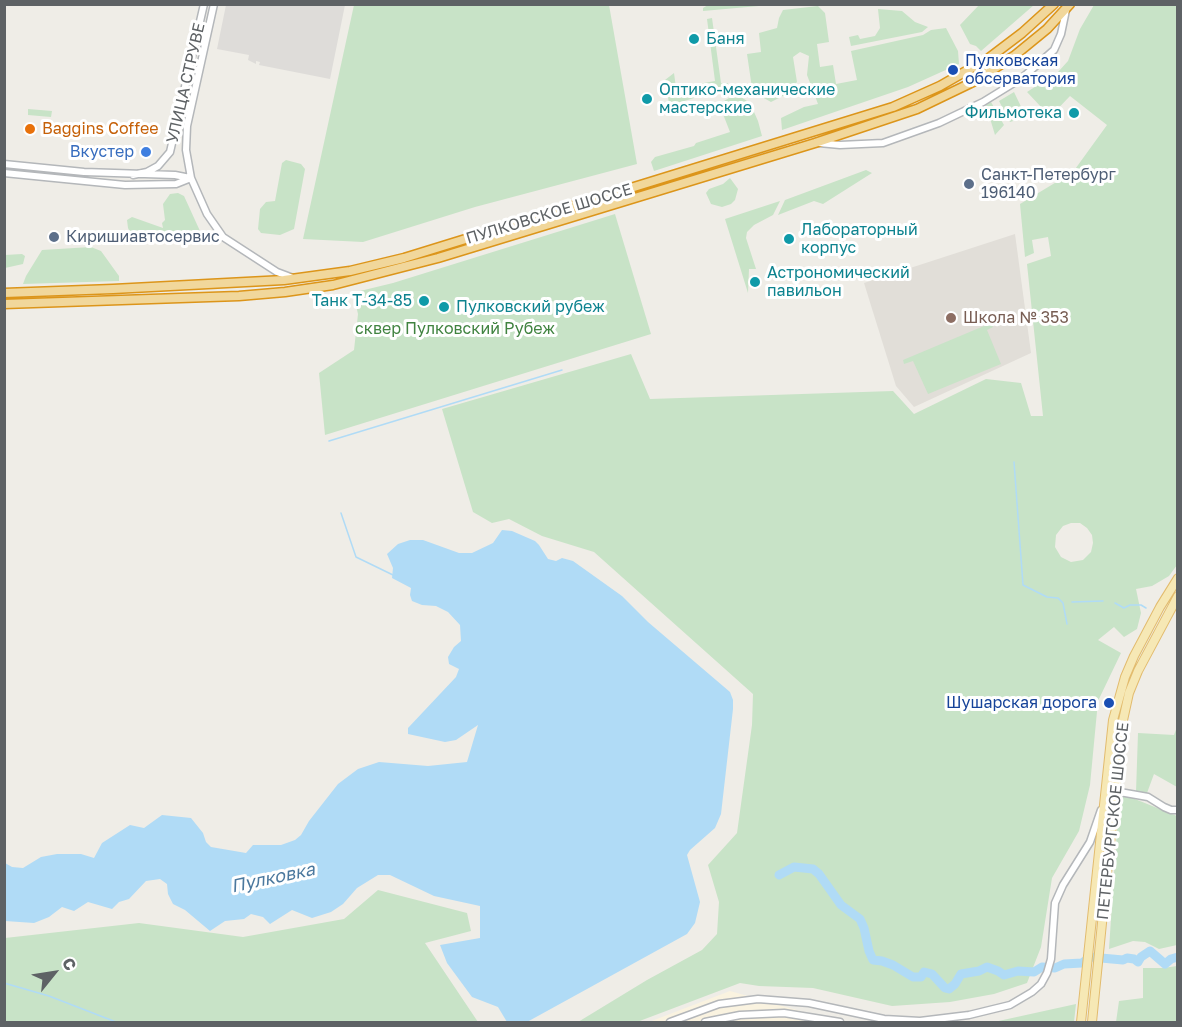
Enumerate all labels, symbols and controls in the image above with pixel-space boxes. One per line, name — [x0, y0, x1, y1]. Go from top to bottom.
street label: УЛИЦА СТРУВЕ — [163, 21, 209, 145]
place label: Баня — [706, 29, 745, 49]
marker: Баня — [687, 32, 701, 46]
place label: Пулковская обсерватория — [965, 51, 1076, 89]
marker: Пулковская обсерватория — [946, 63, 960, 77]
place label: Оптико-механические мастерские — [659, 80, 835, 118]
marker: Оптико-механические мастерские — [640, 92, 654, 106]
place label: Фильмотека — [965, 103, 1062, 123]
marker: Фильмотека — [1067, 106, 1081, 120]
place label: Baggins Coffee — [42, 119, 159, 139]
marker: Baggins Coffee — [23, 122, 37, 136]
place label: Вкустер — [70, 142, 134, 162]
marker: Вкустер — [139, 145, 153, 159]
place label: Санкт-Петербург 196140 — [981, 165, 1116, 203]
marker: Санкт-Петербург 196140 — [962, 177, 976, 191]
street label: ПУЛКОВСКОЕ ШОССЕ — [464, 180, 634, 248]
place label: Лабораторный корпус — [801, 220, 918, 258]
place label: Киришиавтосервис — [66, 227, 220, 247]
marker: Киришиавтосервис — [47, 230, 61, 244]
marker: Лабораторный корпус — [782, 232, 796, 246]
place label: Астрономический павильон — [767, 263, 910, 301]
marker: Астрономический павильон — [748, 275, 762, 289]
place label: Танк Т-34-85 — [312, 291, 412, 311]
marker: Танк Т-34-85 — [417, 294, 431, 308]
place label: Пулковский рубеж — [456, 297, 605, 317]
marker: Пулковский рубеж — [437, 300, 451, 314]
place label: Школа № 353 — [963, 308, 1069, 328]
marker: Школа № 353 — [944, 311, 958, 325]
park label: сквер Пулковский Рубеж — [355, 319, 555, 339]
place label: Шушарская дорога — [946, 693, 1097, 713]
marker: Шушарская дорога — [1102, 696, 1116, 710]
street label: ПЕТЕРБУРГСКОЕ ШОССЕ — [1093, 721, 1133, 921]
water label: Пулковка — [229, 859, 317, 897]
north arrow — [24, 943, 84, 1003]
text: С — [58, 954, 81, 974]

